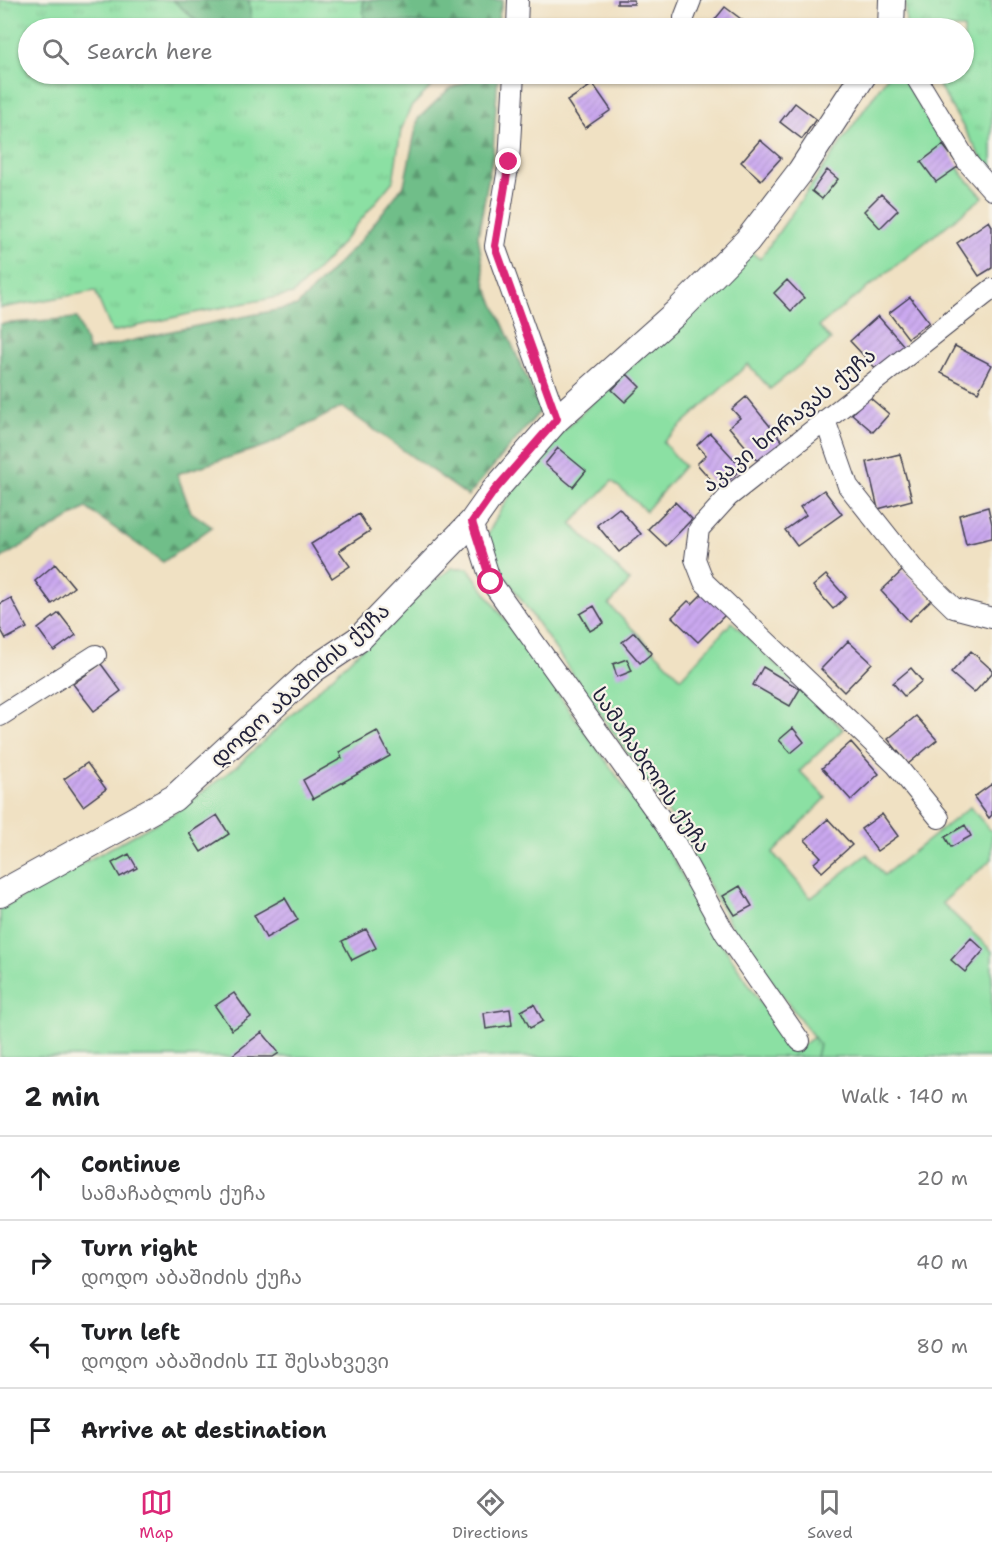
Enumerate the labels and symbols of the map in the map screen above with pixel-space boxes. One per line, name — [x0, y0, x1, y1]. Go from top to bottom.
route end — [495, 148, 521, 174]
street label: აკაკი ხორავას ქუჩა — [696, 341, 882, 499]
route start — [477, 568, 503, 594]
street label: დოდო აბაშიძის ქუჩა — [204, 597, 396, 773]
street label: სამაჩაბლოს ქუჩა — [585, 682, 717, 858]

